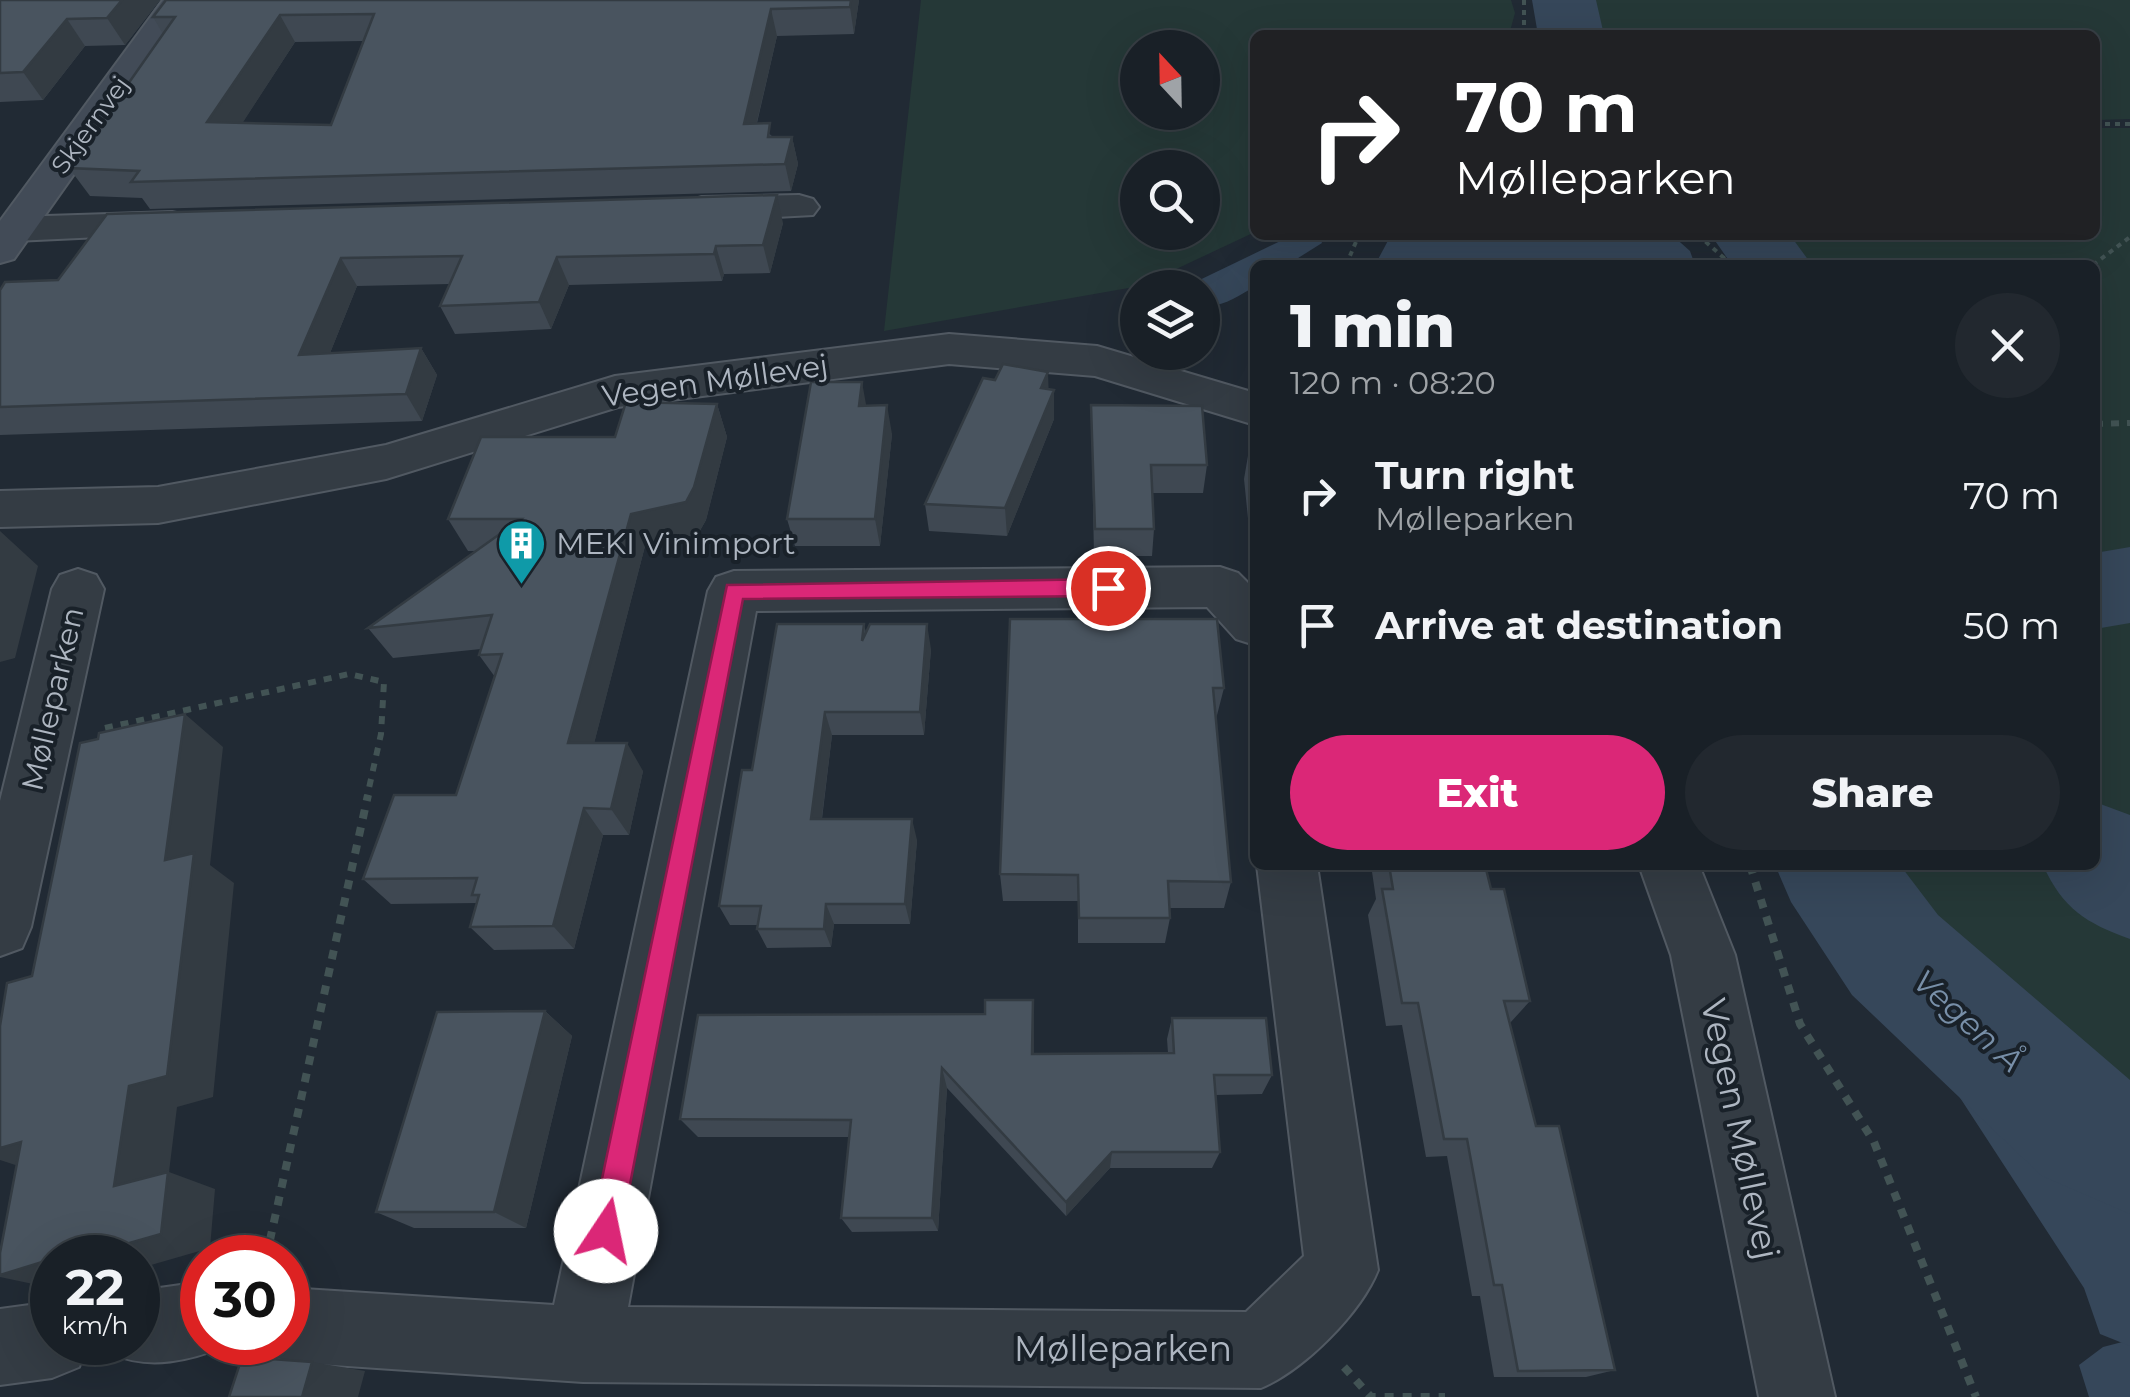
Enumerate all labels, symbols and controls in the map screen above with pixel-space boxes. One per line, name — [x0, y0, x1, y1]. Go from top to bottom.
north arrow — [1120, 30, 1220, 130]
map controls — [1120, 30, 1220, 370]
text: 70 m — [1455, 64, 1638, 150]
street label: Skjernvej — [45, 70, 135, 180]
icon: right — [1290, 70, 1420, 200]
button: search — [1120, 150, 1220, 250]
text: Mølleparken — [1455, 150, 1736, 205]
button: layers — [1120, 270, 1220, 370]
text: 1 min — [1290, 289, 1455, 362]
button: close — [1955, 293, 2060, 398]
street label: Vegen Møllevej — [600, 346, 830, 415]
text: 120 m · 08:20 — [1290, 363, 1496, 402]
text: Turn right — [1375, 452, 1574, 499]
icon: right — [1290, 468, 1345, 523]
text: 70 m — [1963, 472, 2060, 519]
text: Mølleparken — [1375, 499, 1575, 538]
building icon: MEKI Vinimport — [495, 518, 547, 586]
place label: MEKI Vinimport — [556, 525, 795, 562]
pin — [1066, 546, 1151, 631]
icon: arrive — [1081, 561, 1136, 616]
icon: arrive — [1290, 598, 1345, 653]
text: Arrive at destination — [1375, 602, 1783, 649]
text: 50 m — [1963, 602, 2060, 649]
street label: Mølleparken — [13, 604, 92, 794]
button: Exit — [1290, 735, 1665, 850]
button: Share — [1685, 735, 2060, 850]
water label: Vegen Å — [1905, 961, 2031, 1080]
street label: Vegen Møllevej — [1692, 995, 1789, 1263]
position arrow — [554, 1179, 658, 1283]
speed limit sign: 30 — [180, 1235, 310, 1365]
text: 22 — [66, 1257, 125, 1318]
text: km/h — [62, 1310, 128, 1340]
street label: Mølleparken — [1014, 1327, 1232, 1370]

